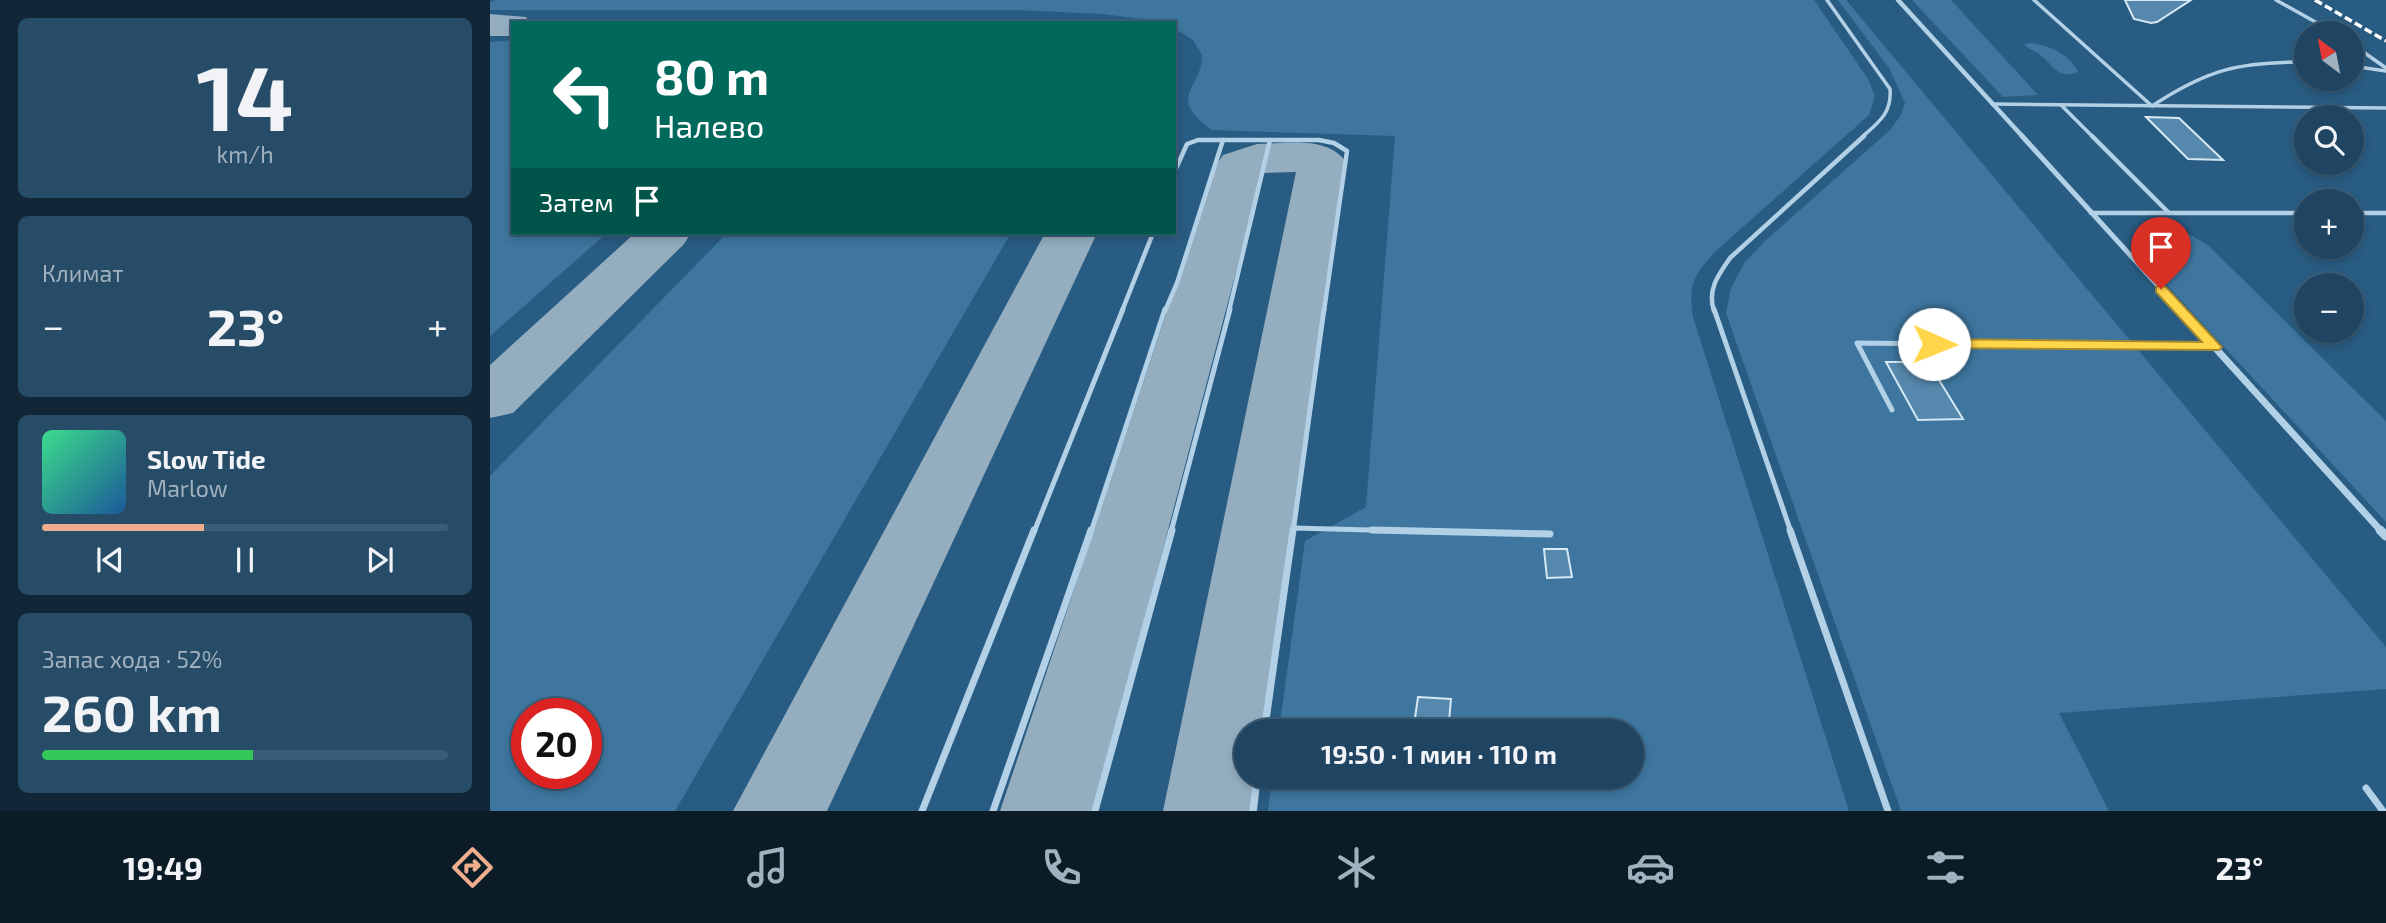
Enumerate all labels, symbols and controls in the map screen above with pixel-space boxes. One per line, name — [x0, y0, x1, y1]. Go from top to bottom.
north arrow — [2294, 21, 2364, 91]
map controls — [2294, 21, 2364, 343]
text: 14 — [196, 40, 294, 149]
text: 80 m — [654, 46, 769, 105]
icon: left — [539, 49, 630, 140]
button: search — [2294, 105, 2364, 175]
text: Налево — [654, 106, 764, 144]
text: km/h — [216, 140, 274, 168]
icon: arrive — [628, 182, 666, 220]
text: Затем — [539, 186, 614, 217]
button: + — [2294, 189, 2364, 259]
pin — [2131, 217, 2191, 289]
icon: arrive — [2142, 228, 2180, 266]
text: Климат — [42, 259, 123, 287]
button: − — [2294, 273, 2364, 343]
text: 23° — [207, 294, 284, 356]
text: − — [42, 302, 64, 348]
text: + — [427, 302, 448, 348]
position arrow — [1897, 307, 1971, 381]
text: Slow Tide — [147, 443, 266, 474]
text: Marlow — [147, 474, 228, 502]
icon: previous — [91, 541, 129, 579]
icon: pause — [226, 541, 264, 579]
icon: next — [361, 541, 399, 579]
text: Запас хода · 52% — [42, 645, 222, 673]
text: 260 km — [42, 680, 222, 742]
speed limit sign: 20 — [511, 698, 602, 789]
text: 19:50 · 1 мин · 110 m — [1321, 738, 1557, 769]
icon: directions — [448, 843, 497, 892]
icon: music — [743, 843, 792, 892]
icon: phone — [1037, 843, 1086, 892]
icon: climate — [1332, 843, 1381, 892]
icon: car — [1626, 843, 1675, 892]
icon: filters — [1921, 843, 1970, 892]
text: 19:49 — [123, 848, 203, 886]
text: 23° — [2215, 848, 2263, 886]

